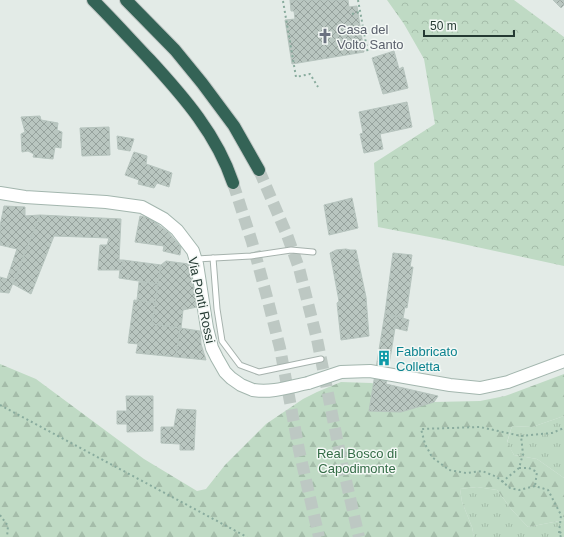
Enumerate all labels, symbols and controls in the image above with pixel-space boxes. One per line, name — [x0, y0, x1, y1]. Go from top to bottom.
scale bar — [424, 12, 514, 38]
text: 50 m — [430, 19, 457, 33]
place label: Casa del Volto Santo — [337, 22, 404, 52]
church icon: Casa del Volto Santo — [316, 27, 334, 45]
street label: Via Ponti Rossi — [185, 256, 218, 345]
place label: Fabbricato Colletta — [396, 344, 457, 374]
building icon: Fabbricato Colletta — [375, 349, 393, 367]
park label: Real Bosco di Capodimonte — [317, 446, 397, 476]

